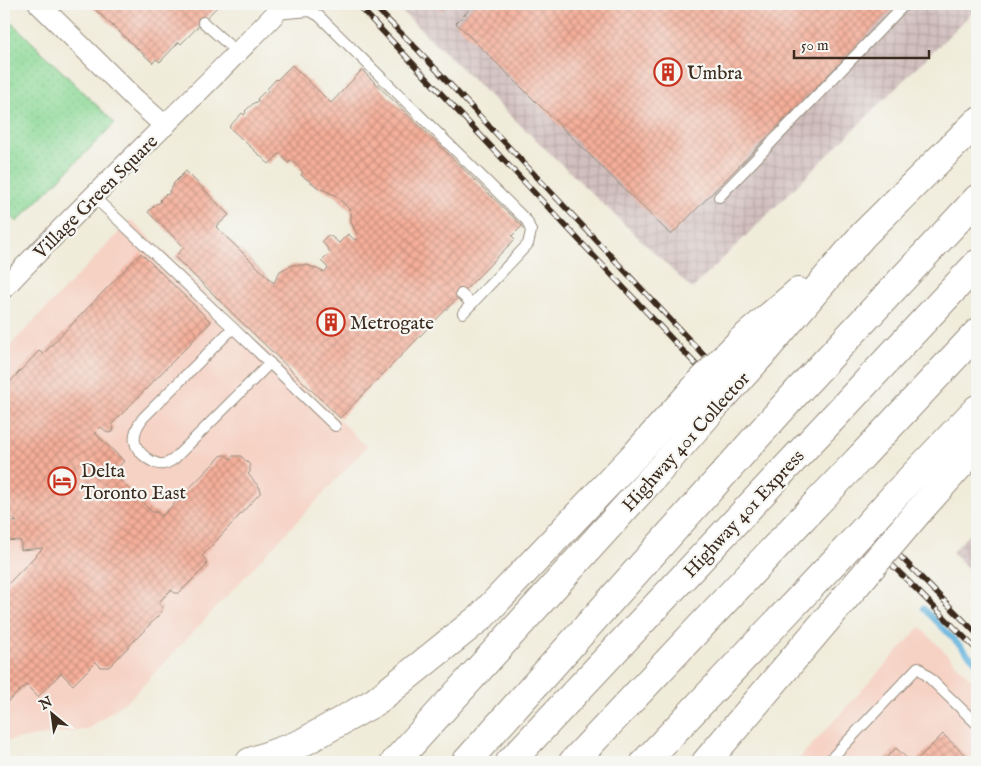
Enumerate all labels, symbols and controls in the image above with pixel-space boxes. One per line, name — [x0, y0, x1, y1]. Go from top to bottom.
scale bar — [794, 28, 928, 60]
text: 50 m — [801, 36, 829, 55]
building icon: Umbra — [653, 57, 683, 87]
place label: Umbra — [687, 62, 743, 86]
street label: Village Green Square — [29, 130, 164, 265]
building icon: Metrogate — [316, 307, 346, 337]
place label: Metrogate — [350, 312, 434, 336]
street label: Highway 401 Collector — [617, 367, 756, 517]
street label: Highway 401 Express — [679, 445, 810, 584]
place label: Delta Toronto East — [81, 460, 186, 506]
hotel icon: Delta Toronto East — [47, 466, 77, 496]
north arrow — [28, 688, 78, 738]
text: N — [36, 693, 56, 715]

